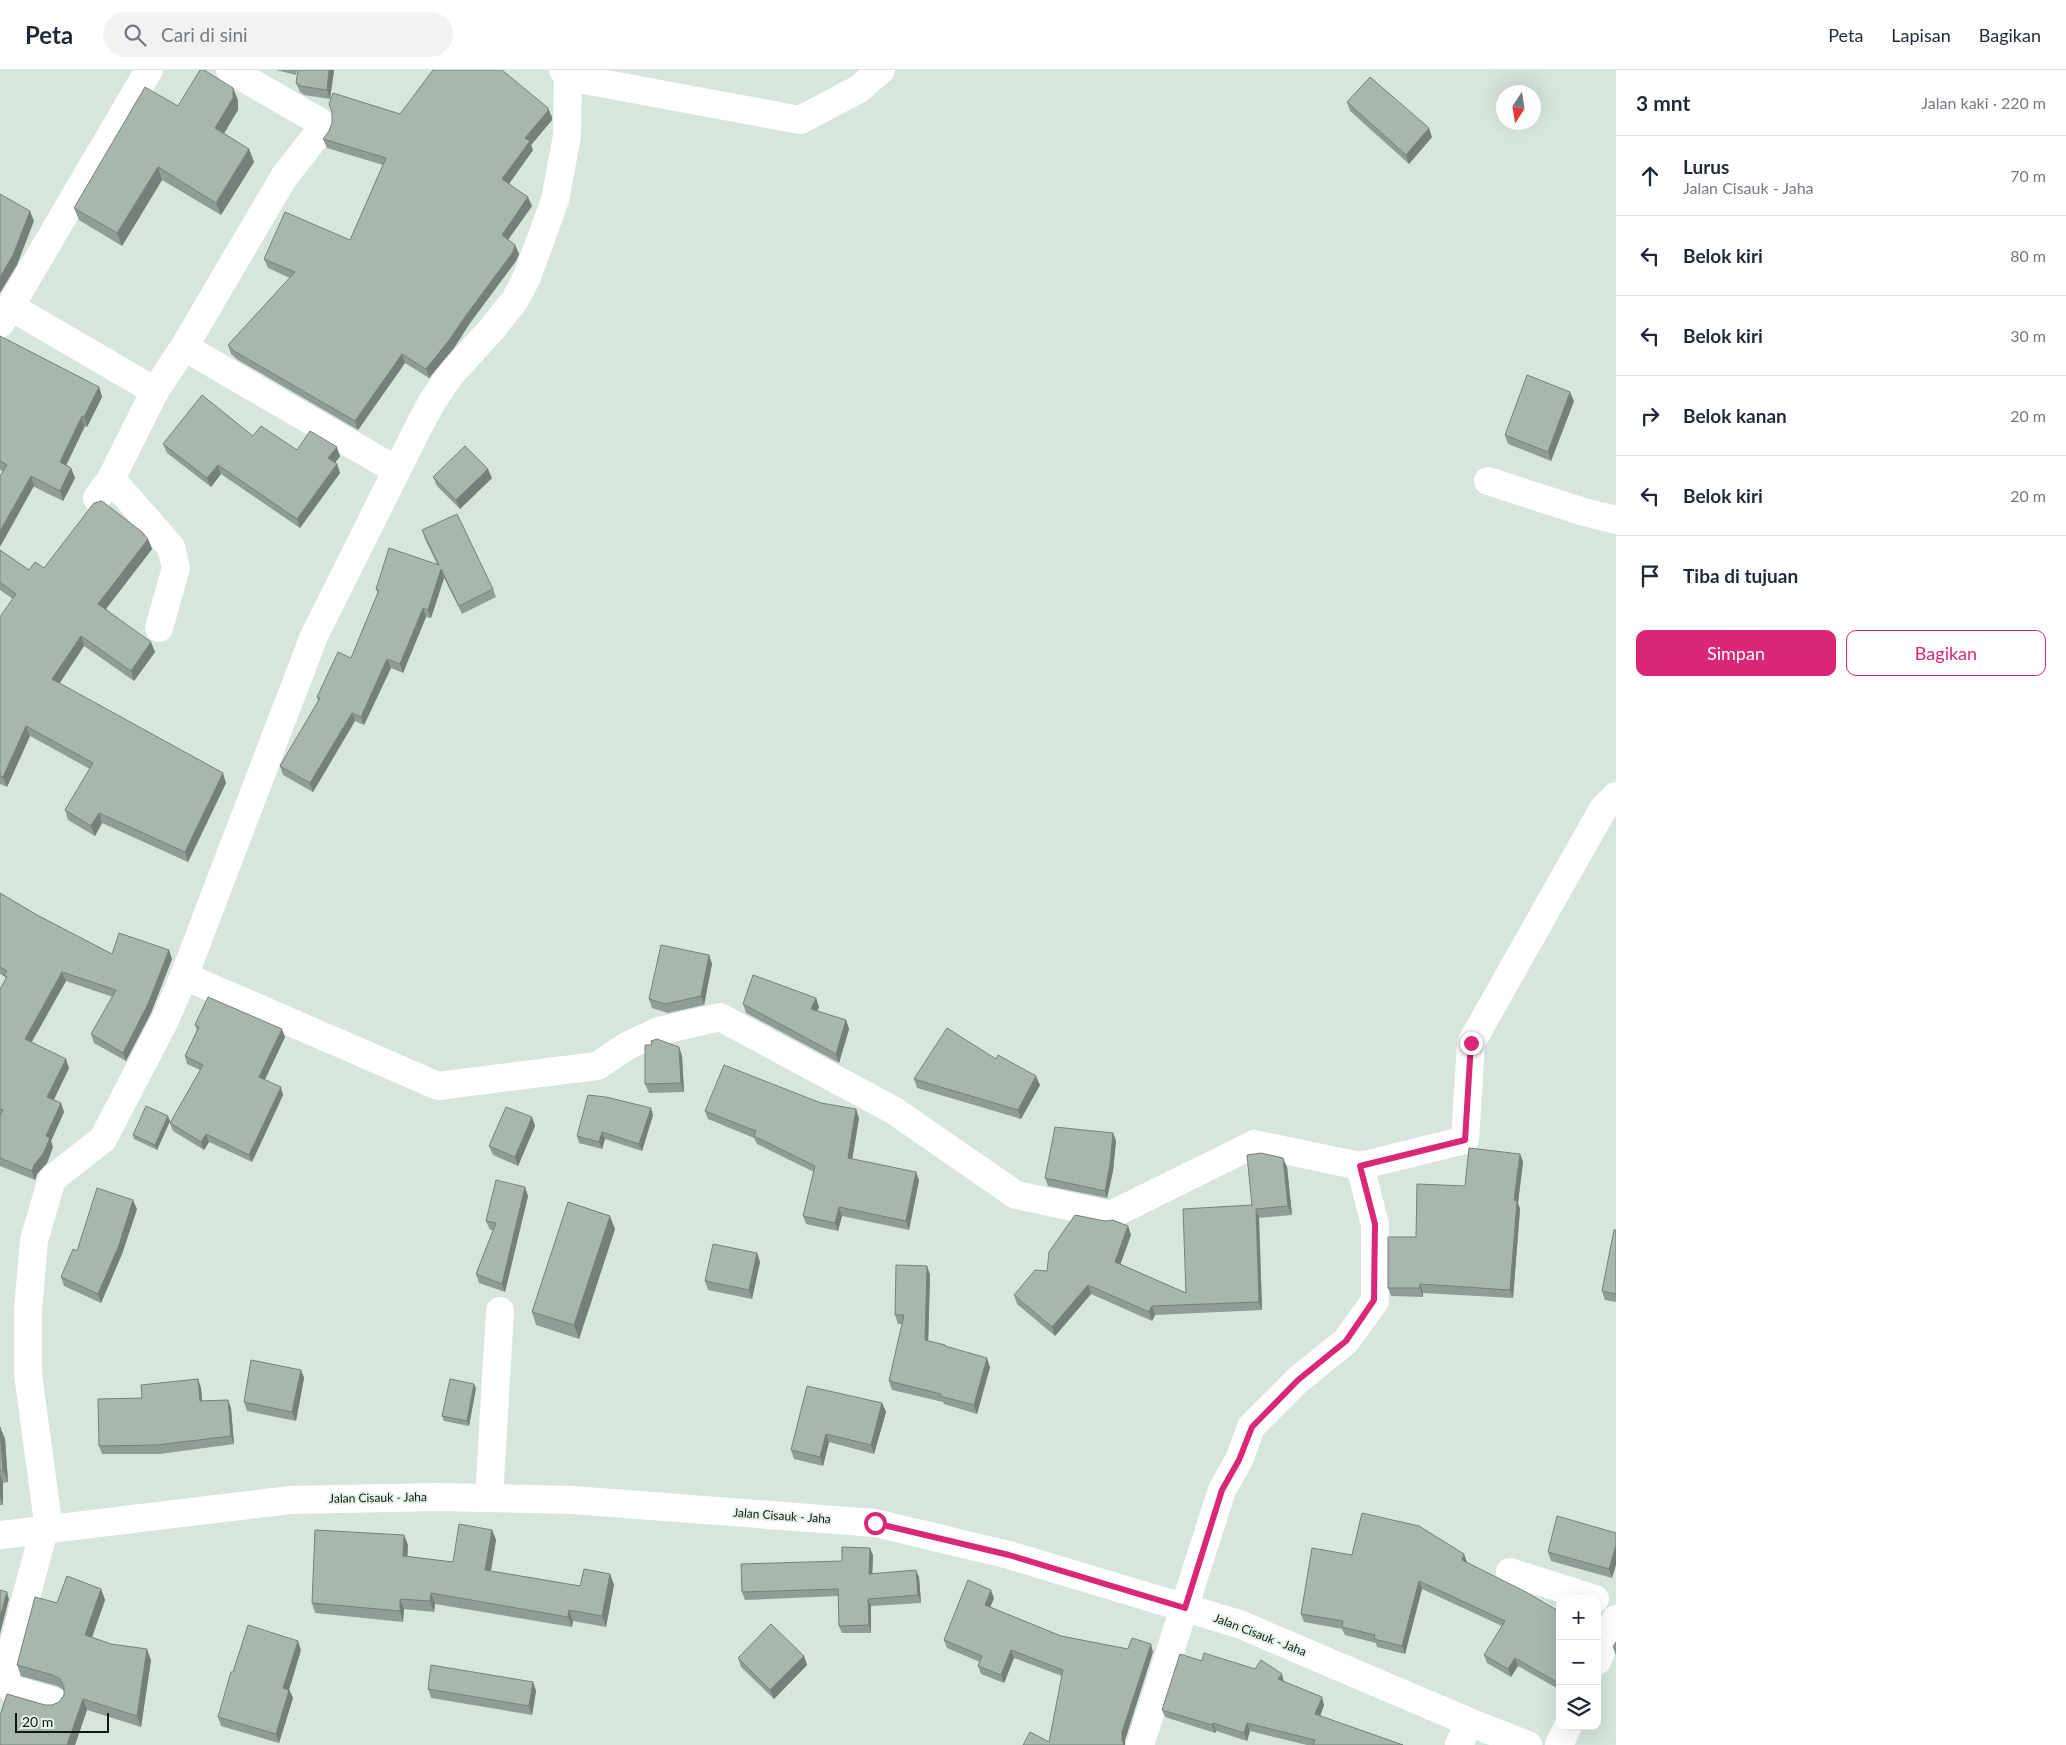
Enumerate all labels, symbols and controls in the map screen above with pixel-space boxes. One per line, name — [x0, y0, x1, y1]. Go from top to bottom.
search box — [103, 12, 453, 57]
text: Peta — [25, 20, 73, 49]
icon: search — [121, 21, 149, 49]
text: Cari di sini — [161, 23, 248, 46]
text: Peta — [1828, 24, 1863, 46]
text: Lapisan — [1891, 24, 1951, 46]
text: Bagikan — [1979, 24, 2041, 46]
north arrow — [1496, 85, 1541, 130]
text: 3 mnt — [1636, 90, 1690, 115]
text: Jalan kaki · 220 m — [1921, 93, 2046, 112]
text: Lurus — [1683, 155, 1729, 178]
icon: ahead — [1636, 162, 1664, 190]
text: 70 m — [2010, 166, 2046, 185]
text: Jalan Cisauk - Jaha — [1683, 178, 1814, 197]
icon: left — [1636, 242, 1664, 270]
text: Belok kiri — [1683, 244, 1763, 267]
text: 80 m — [2010, 246, 2046, 265]
icon: left — [1636, 322, 1664, 350]
text: Belok kiri — [1683, 324, 1763, 347]
text: 30 m — [2010, 326, 2046, 345]
icon: right — [1636, 402, 1664, 430]
text: Belok kanan — [1683, 404, 1787, 427]
text: 20 m — [2010, 406, 2046, 425]
icon: left — [1636, 482, 1664, 510]
text: Belok kiri — [1683, 484, 1763, 507]
text: 20 m — [2010, 486, 2046, 505]
icon: arrive — [1636, 562, 1664, 590]
text: Tiba di tujuan — [1683, 564, 1798, 587]
button: Simpan — [1636, 630, 1836, 676]
button: Bagikan — [1846, 630, 2046, 676]
route end — [1460, 1032, 1483, 1055]
street label: Jalan Cisauk - Jaha — [329, 1489, 427, 1506]
street label: Jalan Cisauk - Jaha — [733, 1505, 831, 1526]
route start — [864, 1512, 887, 1535]
map controls — [1556, 1595, 1601, 1730]
button: + — [1556, 1595, 1601, 1640]
street label: Jalan Cisauk - Jaha — [1212, 1610, 1309, 1659]
button: − — [1556, 1640, 1601, 1685]
button: layers — [1556, 1685, 1601, 1730]
scale bar — [15, 1710, 109, 1733]
text: 20 m — [22, 1713, 53, 1730]

